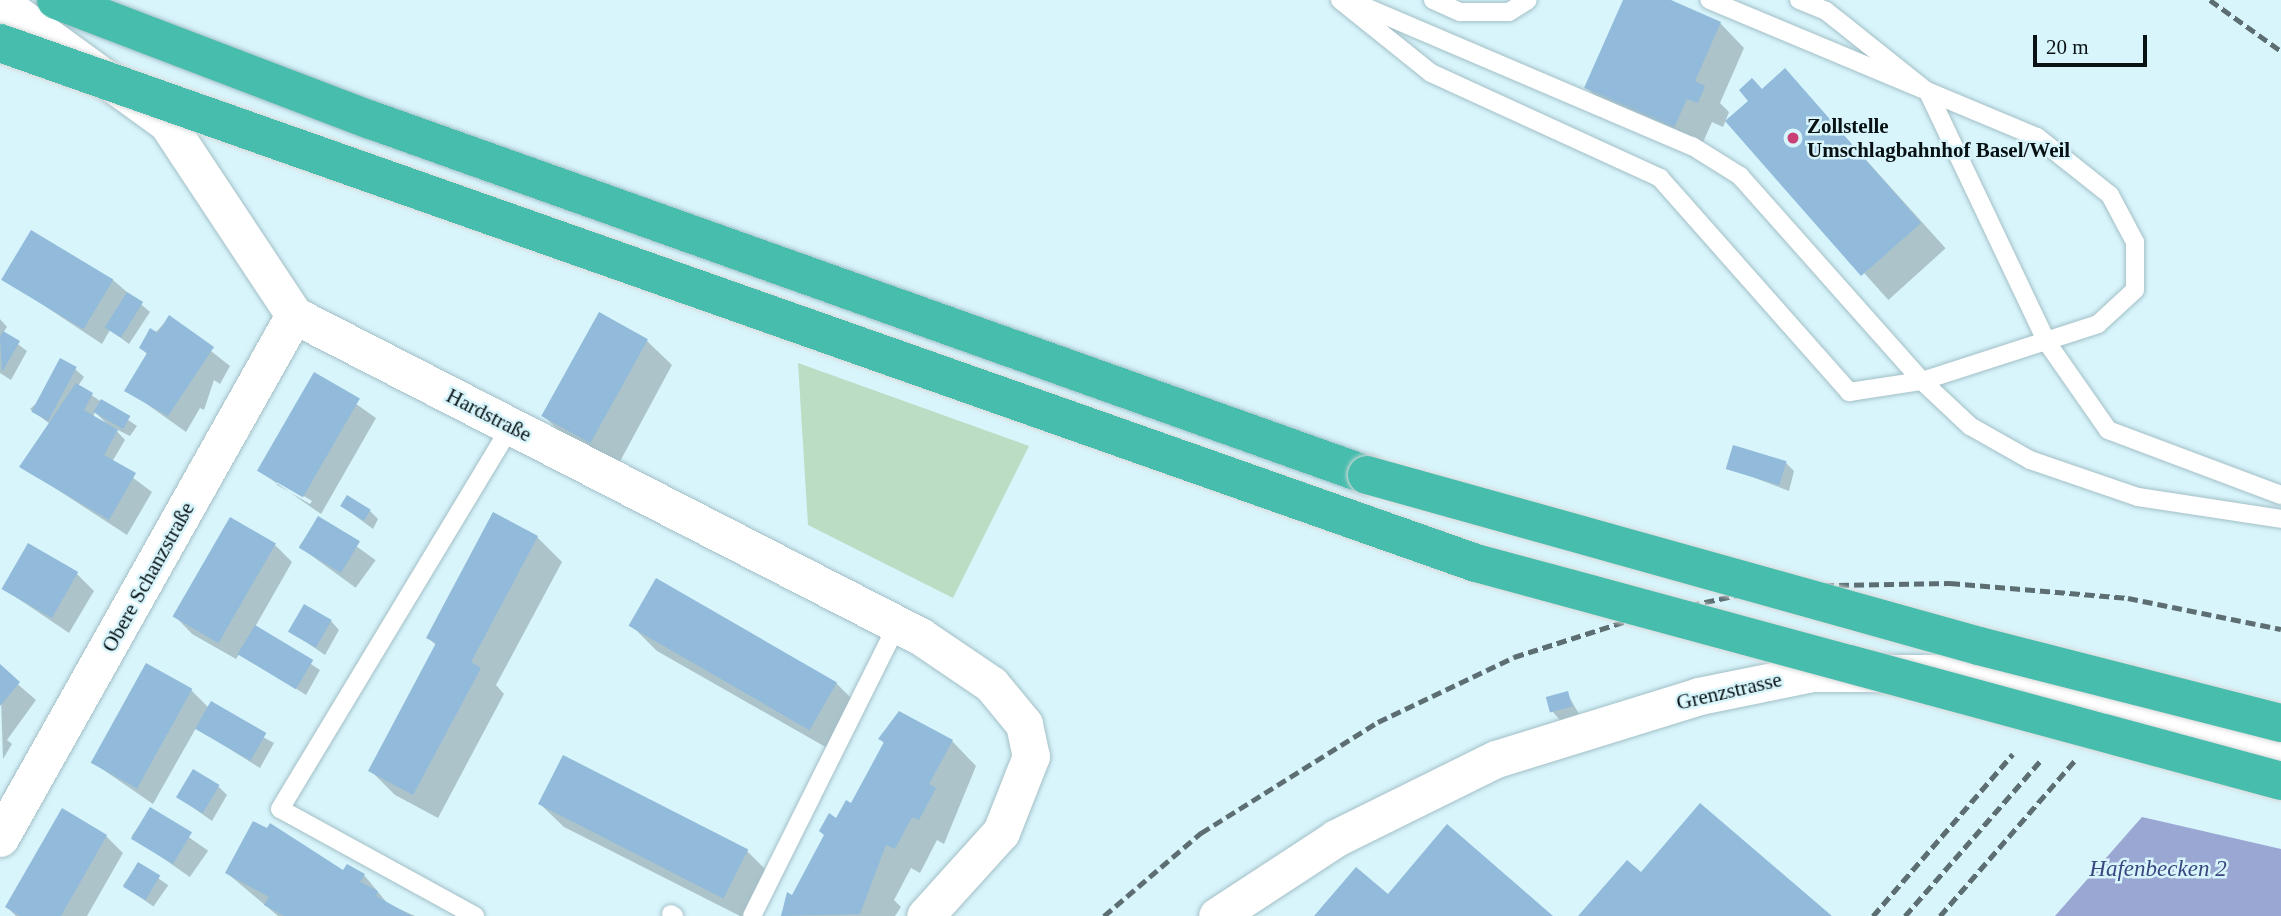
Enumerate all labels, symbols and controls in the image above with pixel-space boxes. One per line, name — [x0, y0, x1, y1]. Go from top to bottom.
scale bar — [2036, 21, 2150, 65]
text: 20 m — [2046, 35, 2089, 59]
place label: Zollstelle Umschlagbahnhof Basel/Weil — [1807, 113, 2070, 163]
marker: Zollstelle Umschlagbahnhof Basel/Weil — [1785, 130, 1801, 146]
street label: Hardstraße — [442, 383, 536, 447]
street label: Obere Schanzstraße — [96, 498, 200, 656]
street label: Grenzstrasse — [1674, 667, 1784, 715]
water label: Hafenbecken 2 — [2089, 855, 2227, 883]

